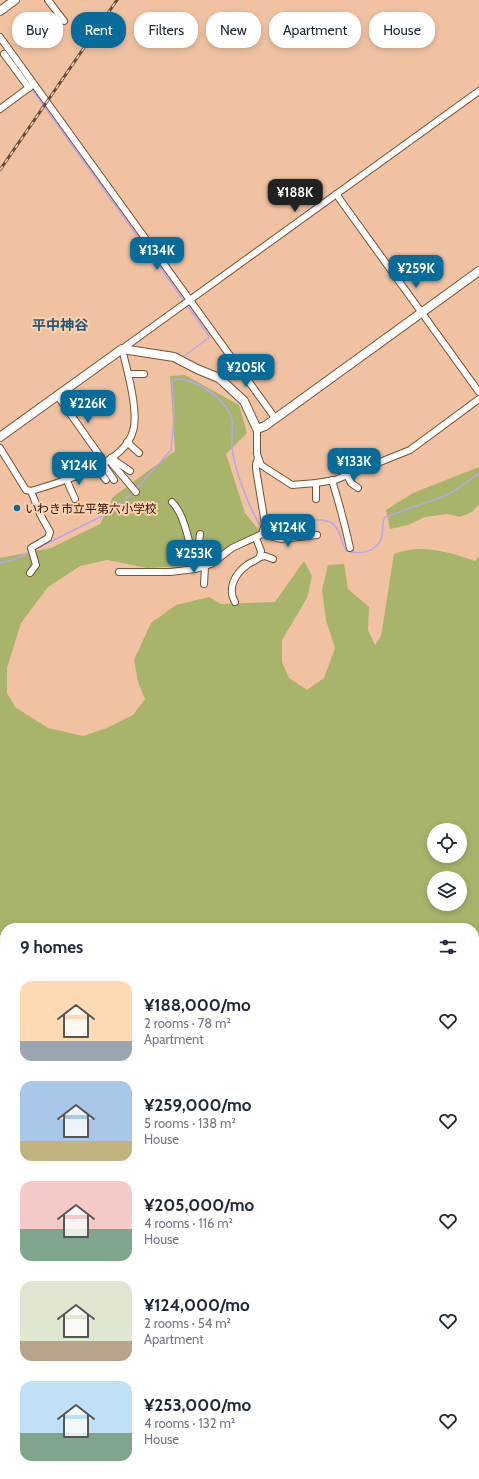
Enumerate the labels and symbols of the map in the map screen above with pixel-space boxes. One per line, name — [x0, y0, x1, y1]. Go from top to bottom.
pin: ¥188K — [267, 179, 323, 213]
pin: ¥134K — [129, 237, 185, 271]
pin: ¥259K — [388, 255, 444, 289]
district label: 平中神谷 — [32, 316, 89, 334]
pin: ¥205K — [218, 354, 274, 388]
pin: ¥226K — [60, 390, 116, 424]
pin: ¥133K — [326, 448, 382, 482]
pin: ¥124K — [51, 452, 107, 486]
place label: いわき市立平第六小学校 — [25, 501, 157, 516]
marker: いわき市立平第六小学校 — [12, 503, 22, 513]
pin: ¥124K — [260, 514, 316, 548]
pin: ¥253K — [166, 540, 222, 574]

